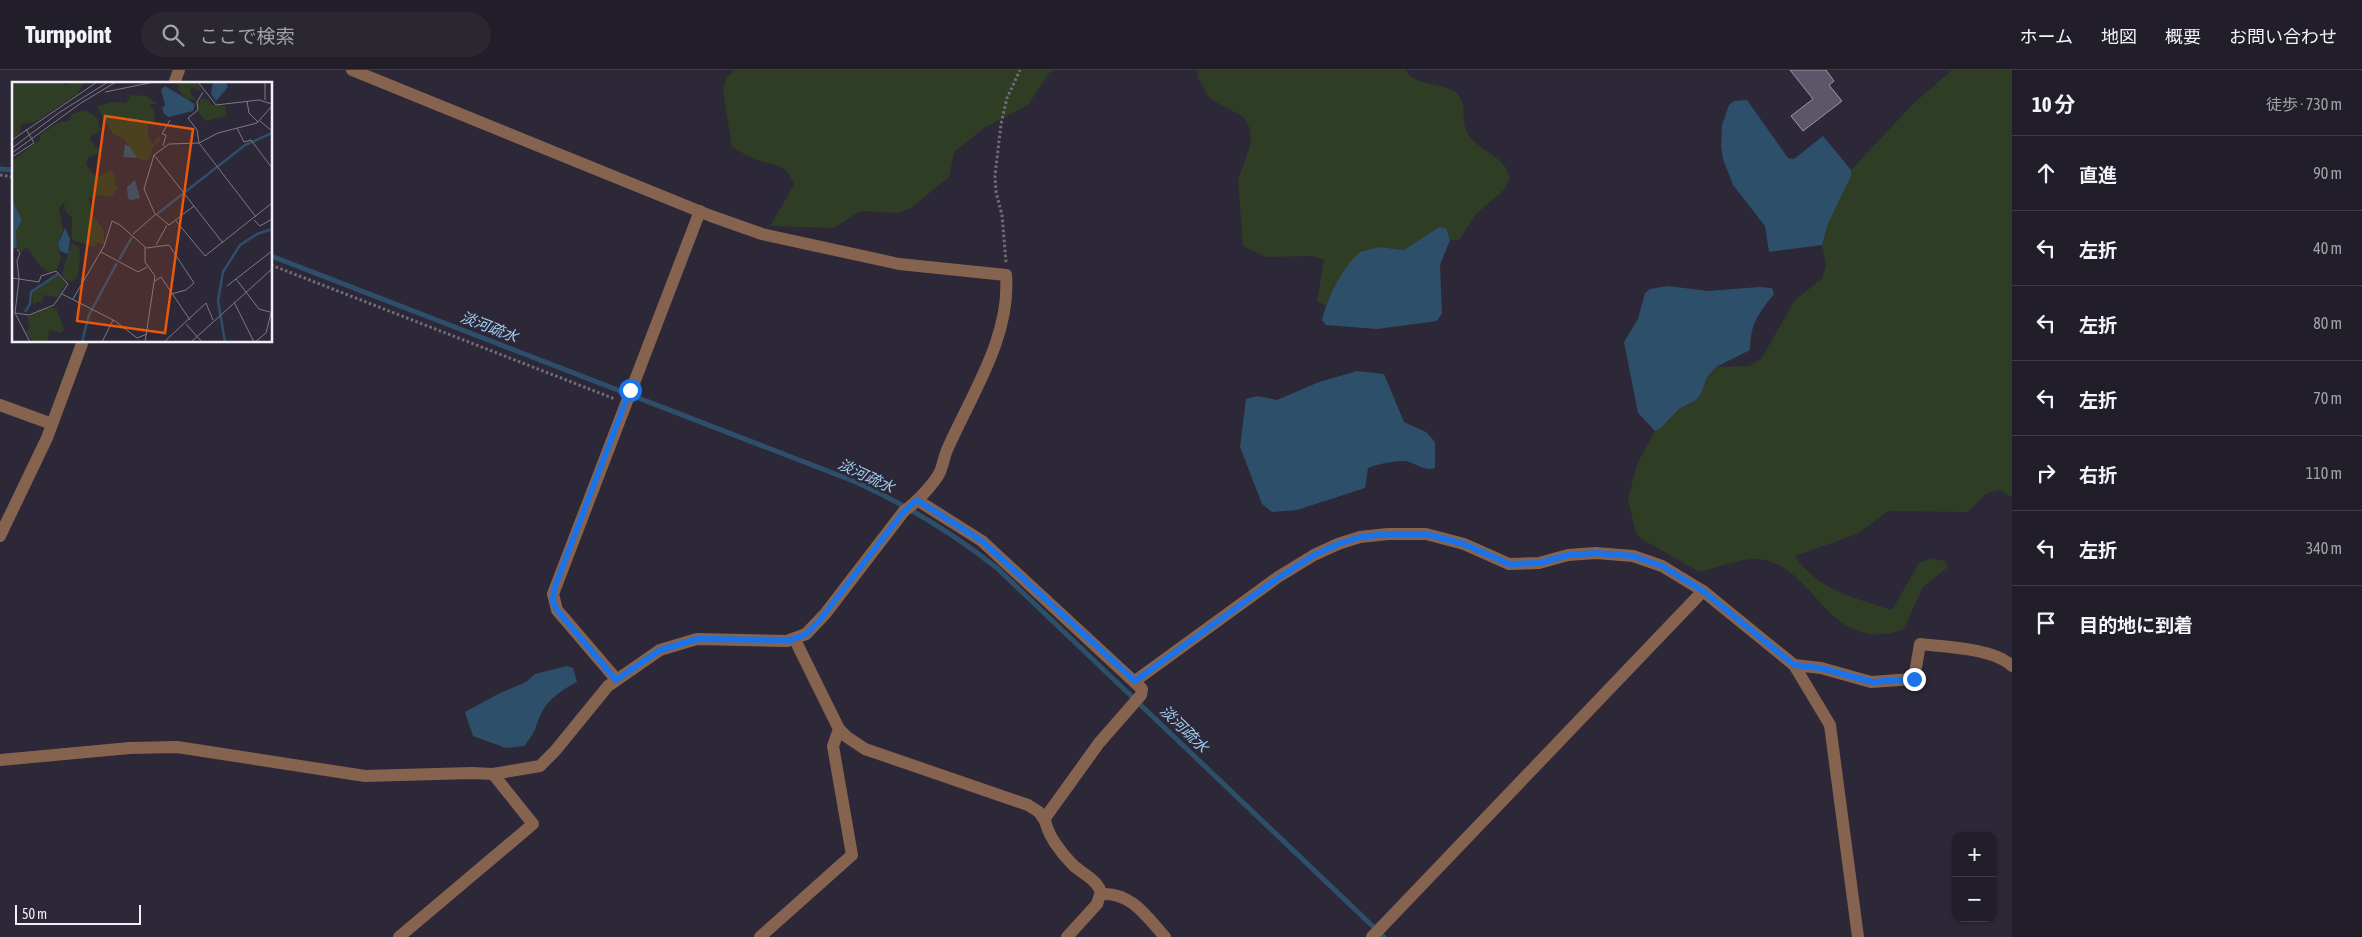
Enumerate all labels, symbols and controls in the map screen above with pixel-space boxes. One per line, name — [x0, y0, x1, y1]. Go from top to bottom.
search box — [141, 12, 491, 57]
text: Turnpoint — [25, 21, 111, 48]
icon: search — [159, 21, 187, 49]
text: ここで検索 — [199, 25, 294, 47]
text: ホーム — [2020, 26, 2073, 47]
text: 地図 — [2101, 26, 2137, 47]
text: 概要 — [2165, 26, 2201, 47]
text: お問い合わせ — [2229, 26, 2337, 47]
inset map — [12, 82, 272, 342]
text: 10 分 — [2032, 92, 2076, 116]
text: 徒歩 · 730 m — [2266, 95, 2342, 113]
icon: ahead — [2032, 159, 2060, 187]
text: 直進 — [2079, 164, 2117, 186]
text: 90 m — [2313, 164, 2342, 182]
icon: left — [2032, 234, 2060, 262]
text: 左折 — [2079, 239, 2117, 261]
text: 40 m — [2313, 239, 2342, 257]
water label: 淡河疏水 — [458, 308, 522, 346]
icon: left — [2032, 309, 2060, 337]
text: 左折 — [2079, 314, 2117, 336]
text: 80 m — [2313, 314, 2342, 332]
route start — [619, 379, 642, 402]
icon: left — [2032, 384, 2060, 412]
text: 左折 — [2079, 389, 2117, 411]
text: 70 m — [2313, 389, 2342, 407]
water label: 淡河疏水 — [835, 455, 899, 497]
icon: right — [2032, 459, 2060, 487]
text: 右折 — [2079, 464, 2117, 486]
text: 110 m — [2306, 464, 2342, 482]
icon: left — [2032, 534, 2060, 562]
text: 左折 — [2079, 539, 2117, 561]
text: 340 m — [2306, 539, 2342, 557]
icon: arrive — [2032, 609, 2060, 637]
text: 目的地に到着 — [2079, 614, 2193, 636]
route end — [1903, 668, 1926, 691]
water label: 淡河疏水 — [1157, 702, 1213, 757]
map controls — [1952, 832, 1997, 922]
button: + — [1952, 832, 1997, 877]
button: − — [1952, 877, 1997, 922]
scale bar — [15, 902, 141, 925]
text: 50 m — [22, 906, 47, 922]

